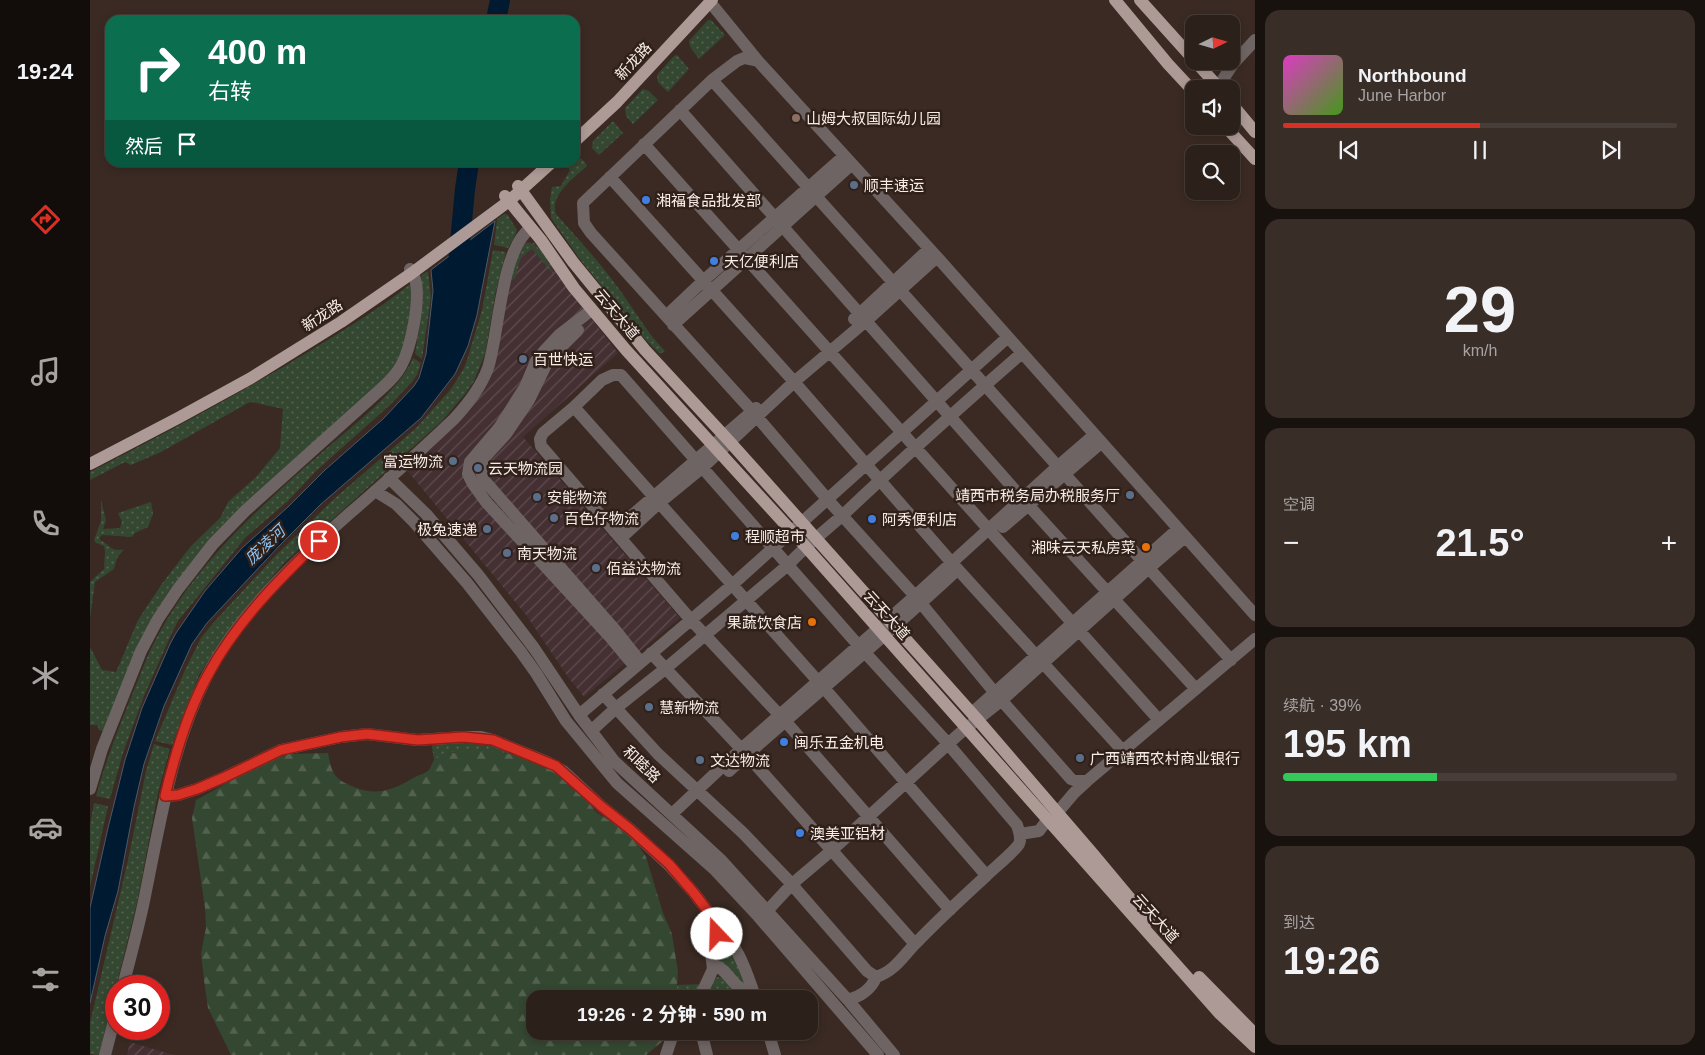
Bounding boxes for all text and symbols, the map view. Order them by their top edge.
north arrow [1185,15,1240,70]
map controls [1185,15,1240,200]
text: 400 m [208,32,307,71]
icon: right [125,35,190,100]
street label: 新龙路 [611,39,655,83]
text: 19:24 [17,59,73,84]
text: Northbound [1358,65,1467,86]
text: 右转 [208,79,252,104]
button: sound [1185,80,1240,135]
text: June Harbor [1358,87,1446,104]
place label: 山姆大叔国际幼儿园 [806,110,941,127]
marker: 山姆大叔国际幼儿园 [790,112,802,124]
icon: arrive [173,130,201,158]
text: 然后 [125,136,163,157]
icon: previous [1335,136,1363,164]
icon: pause [1466,136,1494,164]
icon: next [1597,136,1625,164]
button: search [1185,145,1240,200]
place label: 顺丰速运 [864,177,924,194]
marker: 顺丰速运 [848,179,860,191]
place label: 湘福食品批发部 [656,192,761,209]
marker: 湘福食品批发部 [640,194,652,206]
icon: directions [28,202,63,237]
place label: 天亿便利店 [724,253,799,270]
marker: 天亿便利店 [708,255,720,267]
text: 29 [1444,273,1516,346]
street label: 云天大道 [591,286,643,342]
street label: 新龙路 [298,296,346,334]
text: km/h [1463,342,1497,359]
place label: 百世快运 [533,351,593,368]
marker: 百世快运 [517,353,529,365]
icon: music [28,354,63,389]
place label: 富运物流 [383,453,443,470]
marker: 富运物流 [447,455,459,467]
place label: 云天物流园 [488,460,563,477]
marker: 云天物流园 [472,462,484,474]
place label: 靖西市税务局办税服务厅 [955,487,1120,504]
place label: 安能物流 [547,489,607,506]
marker: 靖西市税务局办税服务厅 [1124,489,1136,501]
marker: 安能物流 [531,491,543,503]
text: 空调 [1283,496,1315,513]
icon: phone [28,506,63,541]
place label: 百色仔物流 [564,510,639,527]
place label: 阿秀便利店 [882,511,957,528]
marker: 百色仔物流 [548,512,560,524]
marker: 阿秀便利店 [866,513,878,525]
water label: 庞凌河 [242,520,291,568]
pin [298,520,340,562]
place label: 极兔速递 [417,521,477,538]
text: 21.5° [1435,522,1525,564]
marker: 极兔速递 [481,523,493,535]
icon: arrive [305,527,333,555]
text: − [1283,527,1299,558]
text: + [1661,527,1677,558]
place label: 程顺超市 [745,528,805,545]
marker: 程顺超市 [729,530,741,542]
place label: 湘味云天私房菜 [1031,539,1136,556]
marker: 湘味云天私房菜 [1140,541,1152,553]
place label: 南天物流 [517,545,577,562]
marker: 南天物流 [501,547,513,559]
place label: 佰益达物流 [606,560,681,577]
marker: 佰益达物流 [590,562,602,574]
street label: 云天大道 [861,587,913,643]
place label: 果蔬饮食店 [727,614,802,631]
marker: 果蔬饮食店 [806,616,818,628]
icon: climate [28,658,63,693]
text: 续航 · 39% [1283,697,1361,714]
place label: 慧新物流 [659,699,719,716]
marker: 慧新物流 [643,701,655,713]
text: 195 km [1283,723,1412,765]
place label: 闽乐五金机电 [794,734,884,751]
marker: 闽乐五金机电 [778,736,790,748]
street label: 和睦路 [620,742,664,786]
place label: 广西靖西农村商业银行 [1090,750,1240,767]
place label: 文达物流 [710,752,770,769]
marker: 广西靖西农村商业银行 [1074,752,1086,764]
marker: 文达物流 [694,754,706,766]
icon: car [28,810,63,845]
place label: 澳美亚铝材 [810,825,885,842]
marker: 澳美亚铝材 [794,827,806,839]
street label: 云天大道 [1130,890,1182,946]
position arrow [690,907,742,959]
text: 到达 [1283,914,1315,931]
text: 19:26 [1283,940,1380,982]
icon: filters [28,962,63,997]
speed limit sign: 30 [105,975,170,1040]
text: 19:26 · 2 分钟 · 590 m [577,1004,767,1025]

